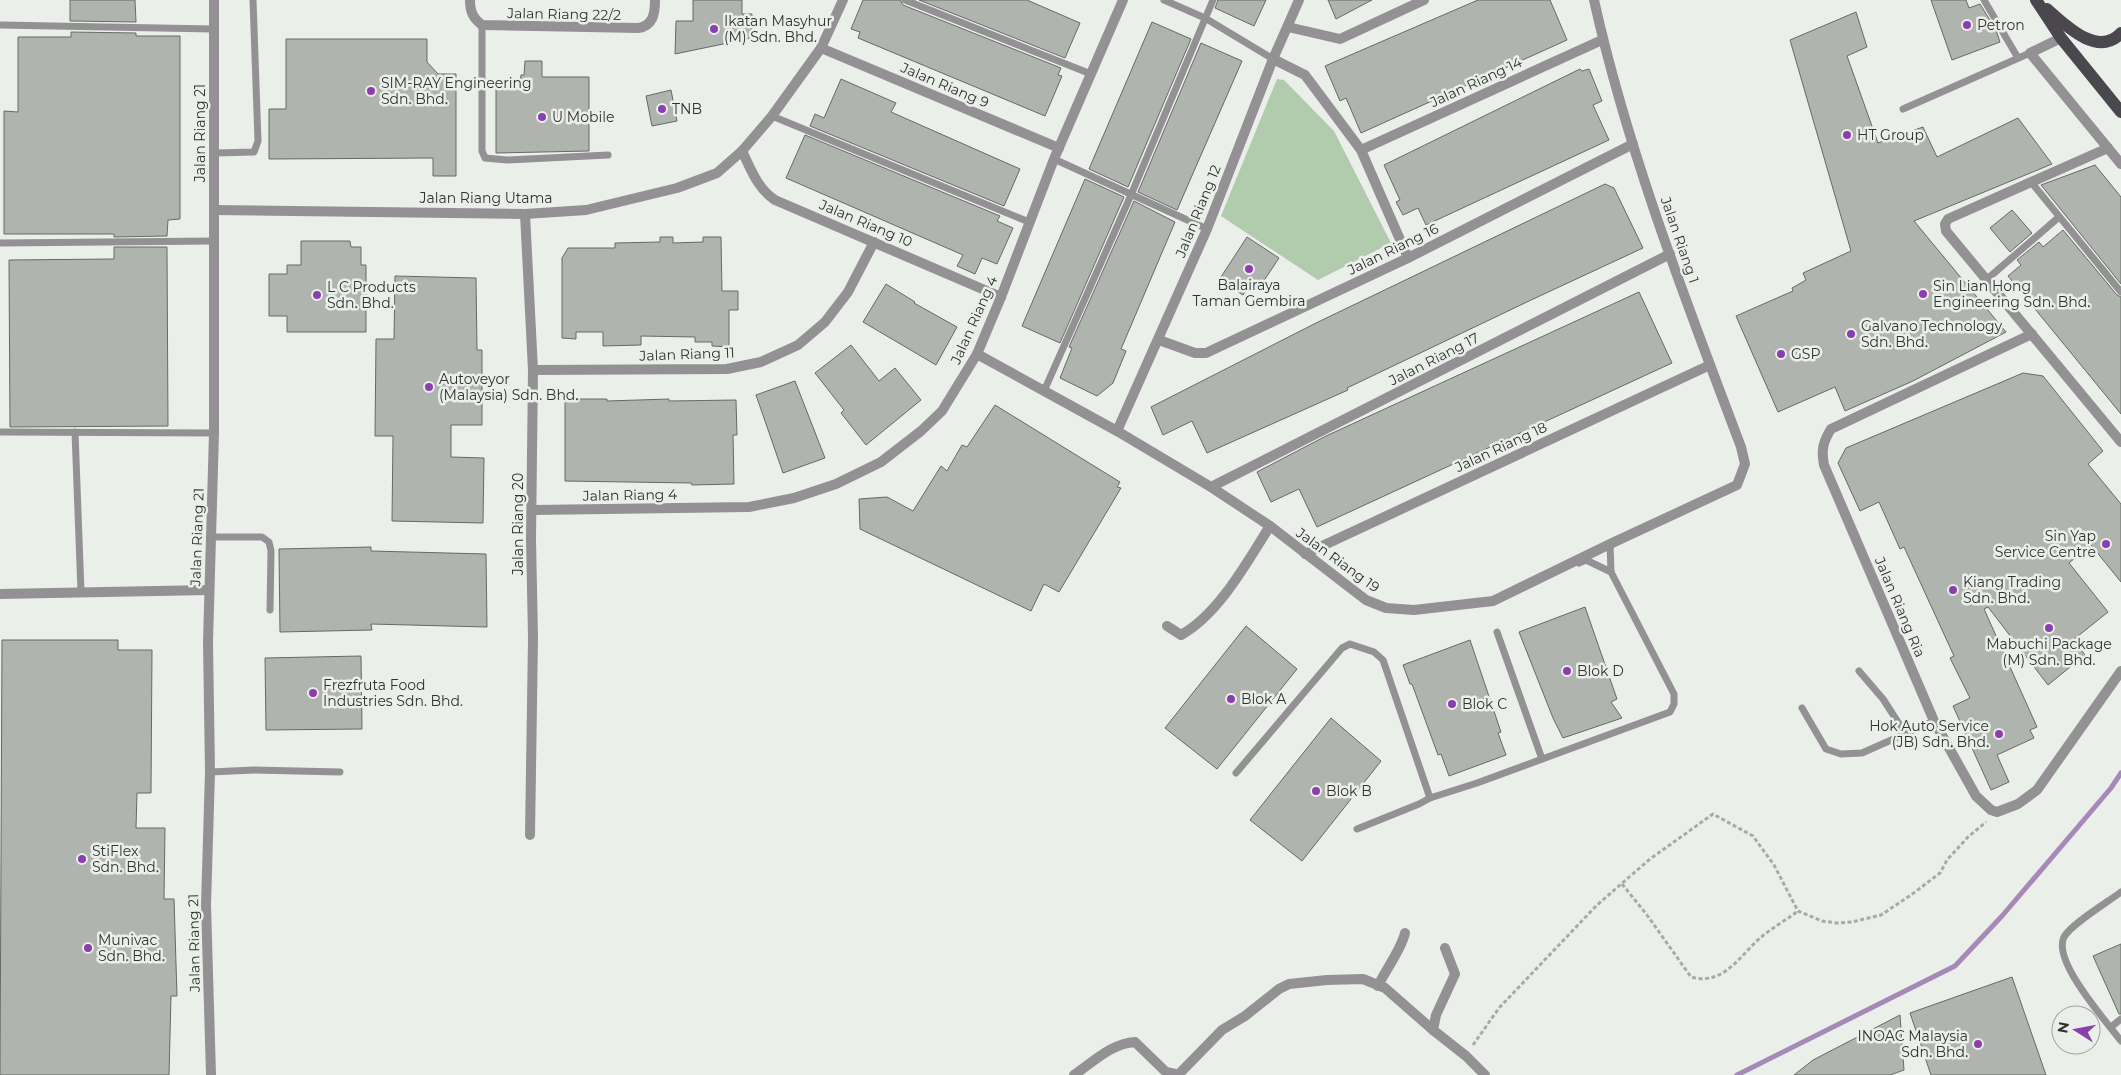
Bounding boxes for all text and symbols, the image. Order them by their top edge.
street label: Jalan Riang 22/2 [506,4,621,24]
place label: Ikatan Masyhur (M) Sdn. Bhd. [724,12,832,46]
place label: Petron [1977,16,2025,34]
marker: Petron [1961,19,1973,31]
marker: Ikatan Masyhur (M) Sdn. Bhd. [708,23,720,35]
street label: Jalan Riang 14 [1426,52,1526,112]
street label: Jalan Riang 9 [897,58,992,112]
place label: SIM-RAY Engineering Sdn. Bhd. [381,74,532,108]
street label: Jalan Riang 21 [191,84,209,183]
marker: SIM-RAY Engineering Sdn. Bhd. [365,85,377,97]
place label: TNB [672,100,702,118]
marker: TNB [656,103,668,115]
place label: U Mobile [552,108,614,126]
marker: U Mobile [536,111,548,123]
place label: HT Group [1857,126,1924,144]
marker: HT Group [1841,129,1853,141]
street label: Jalan Riang 12 [1171,162,1225,261]
street label: Jalan Riang Utama [418,189,553,207]
street label: Jalan Riang 1 [1656,193,1703,286]
street label: Jalan Riang 10 [816,195,915,251]
street label: Jalan Riang 16 [1344,219,1442,279]
marker: Balairaya Taman Gembira [1243,263,1255,275]
street label: Jalan Riang 4 [946,272,1002,368]
place label: Balairaya Taman Gembira [1193,276,1305,310]
place label: Sin Lian Hong Engineering Sdn. Bhd. [1933,277,2090,311]
place label: L C Products Sdn. Bhd. [327,278,416,312]
marker: Sin Lian Hong Engineering Sdn. Bhd. [1917,288,1929,300]
marker: L C Products Sdn. Bhd. [311,289,323,301]
place label: Galvano Technology Sdn. Bhd. [1861,317,2003,351]
marker: Galvano Technology Sdn. Bhd. [1845,328,1857,340]
street label: Jalan Riang 17 [1385,329,1482,390]
street label: Jalan Riang 11 [638,343,735,365]
place label: GSP [1791,345,1820,363]
marker: GSP [1775,348,1787,360]
place label: Autoveyor (Malaysia) Sdn. Bhd. [439,370,578,404]
marker: Autoveyor (Malaysia) Sdn. Bhd. [423,381,435,393]
street label: Jalan Riang 18 [1451,418,1550,477]
street label: Jalan Riang 20 [509,473,527,576]
street label: Jalan Riang 4 [582,485,678,505]
street label: Jalan Riang 21 [186,488,208,587]
street label: Jalan Riang 19 [1292,523,1383,596]
place label: Sin Yap Service Centre [1995,527,2096,561]
marker: Sin Yap Service Centre [2100,538,2112,550]
street label: Jalan Riang Ria [1870,553,1929,660]
place label: Kiang Trading Sdn. Bhd. [1963,573,2061,607]
marker: Kiang Trading Sdn. Bhd. [1947,584,1959,596]
marker: Mabuchi Package (M) Sdn. Bhd. [2043,622,2055,634]
place label: Mabuchi Package (M) Sdn. Bhd. [1986,635,2112,669]
place label: Blok D [1577,662,1624,680]
marker: Blok D [1561,665,1573,677]
place label: Frezfruta Food Industries Sdn. Bhd. [323,676,463,710]
marker: Frezfruta Food Industries Sdn. Bhd. [307,687,319,699]
place label: Blok A [1241,690,1287,708]
marker: Blok A [1225,693,1237,705]
place label: Blok C [1462,695,1507,713]
marker: Blok C [1446,698,1458,710]
place label: Hok Auto Service (JB) Sdn. Bhd. [1869,717,1989,751]
marker: Hok Auto Service (JB) Sdn. Bhd. [1993,728,2005,740]
place label: Blok B [1326,782,1372,800]
marker: Blok B [1310,785,1322,797]
place label: StiFlex Sdn. Bhd. [92,842,159,876]
marker: StiFlex Sdn. Bhd. [76,853,88,865]
street label: Jalan Riang 21 [184,894,204,993]
place label: Munivac Sdn. Bhd. [98,931,165,965]
marker: Munivac Sdn. Bhd. [82,942,94,954]
north arrow [2051,1005,2101,1055]
text: N [2053,1020,2073,1035]
place label: INOAC Malaysia Sdn. Bhd. [1858,1027,1968,1061]
marker: INOAC Malaysia Sdn. Bhd. [1972,1038,1984,1050]

